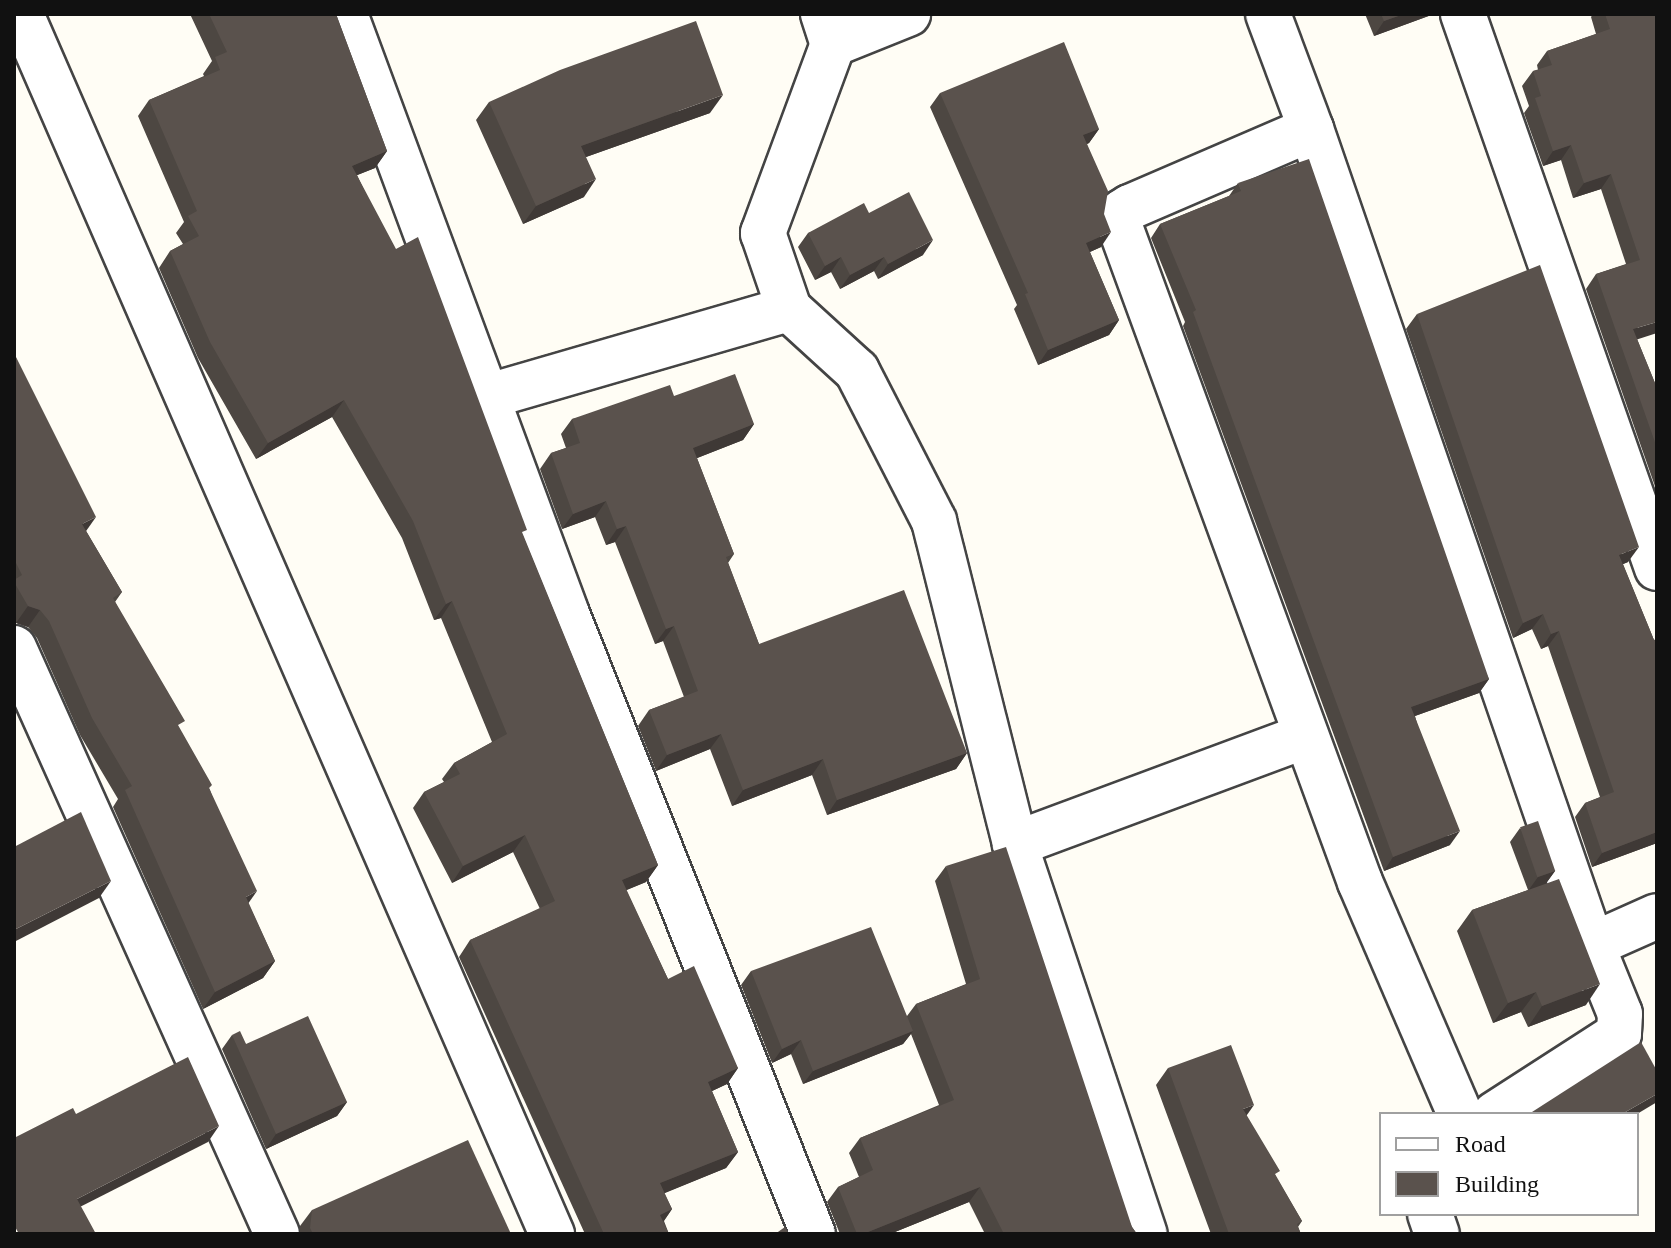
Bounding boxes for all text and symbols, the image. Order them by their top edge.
legend [1379,1112,1639,1216]
text: Road [1455,1131,1506,1157]
text: Building [1455,1171,1539,1197]

